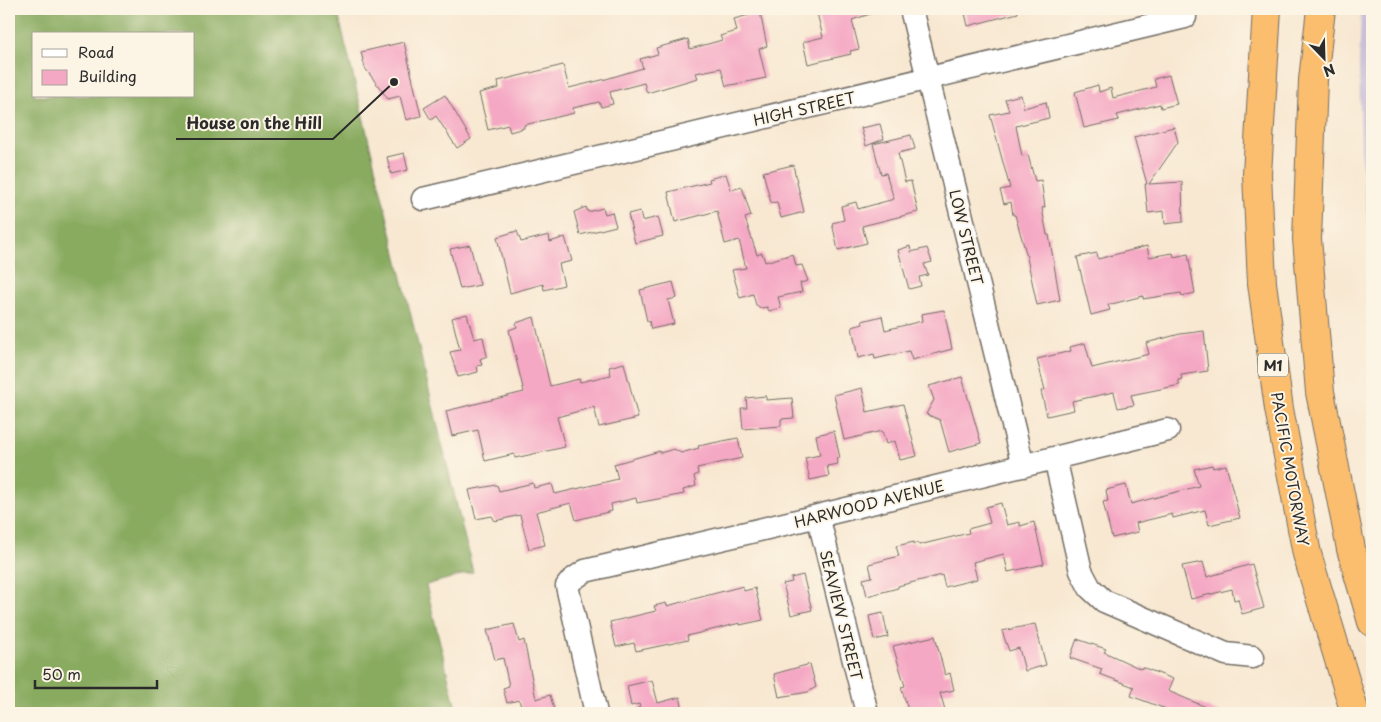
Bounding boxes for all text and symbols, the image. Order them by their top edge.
legend [32,32,195,98]
north arrow [1298,32,1348,82]
text: Road [78,40,114,63]
text: N [1320,59,1338,82]
text: Building [78,64,137,87]
street label: HIGH STREET [751,85,858,131]
callout: House on the Hill [176,108,333,139]
text: House on the Hill [186,110,322,134]
street label: LOW STREET [944,187,990,288]
road number: M1 [1258,354,1288,376]
street label: PACIFIC MOTORWAY [1266,390,1316,548]
street label: HARWOOD AVENUE [792,473,946,533]
street label: SEAVIEW STREET [815,547,870,683]
scale bar [35,657,158,689]
text: 50 m [42,662,81,685]

